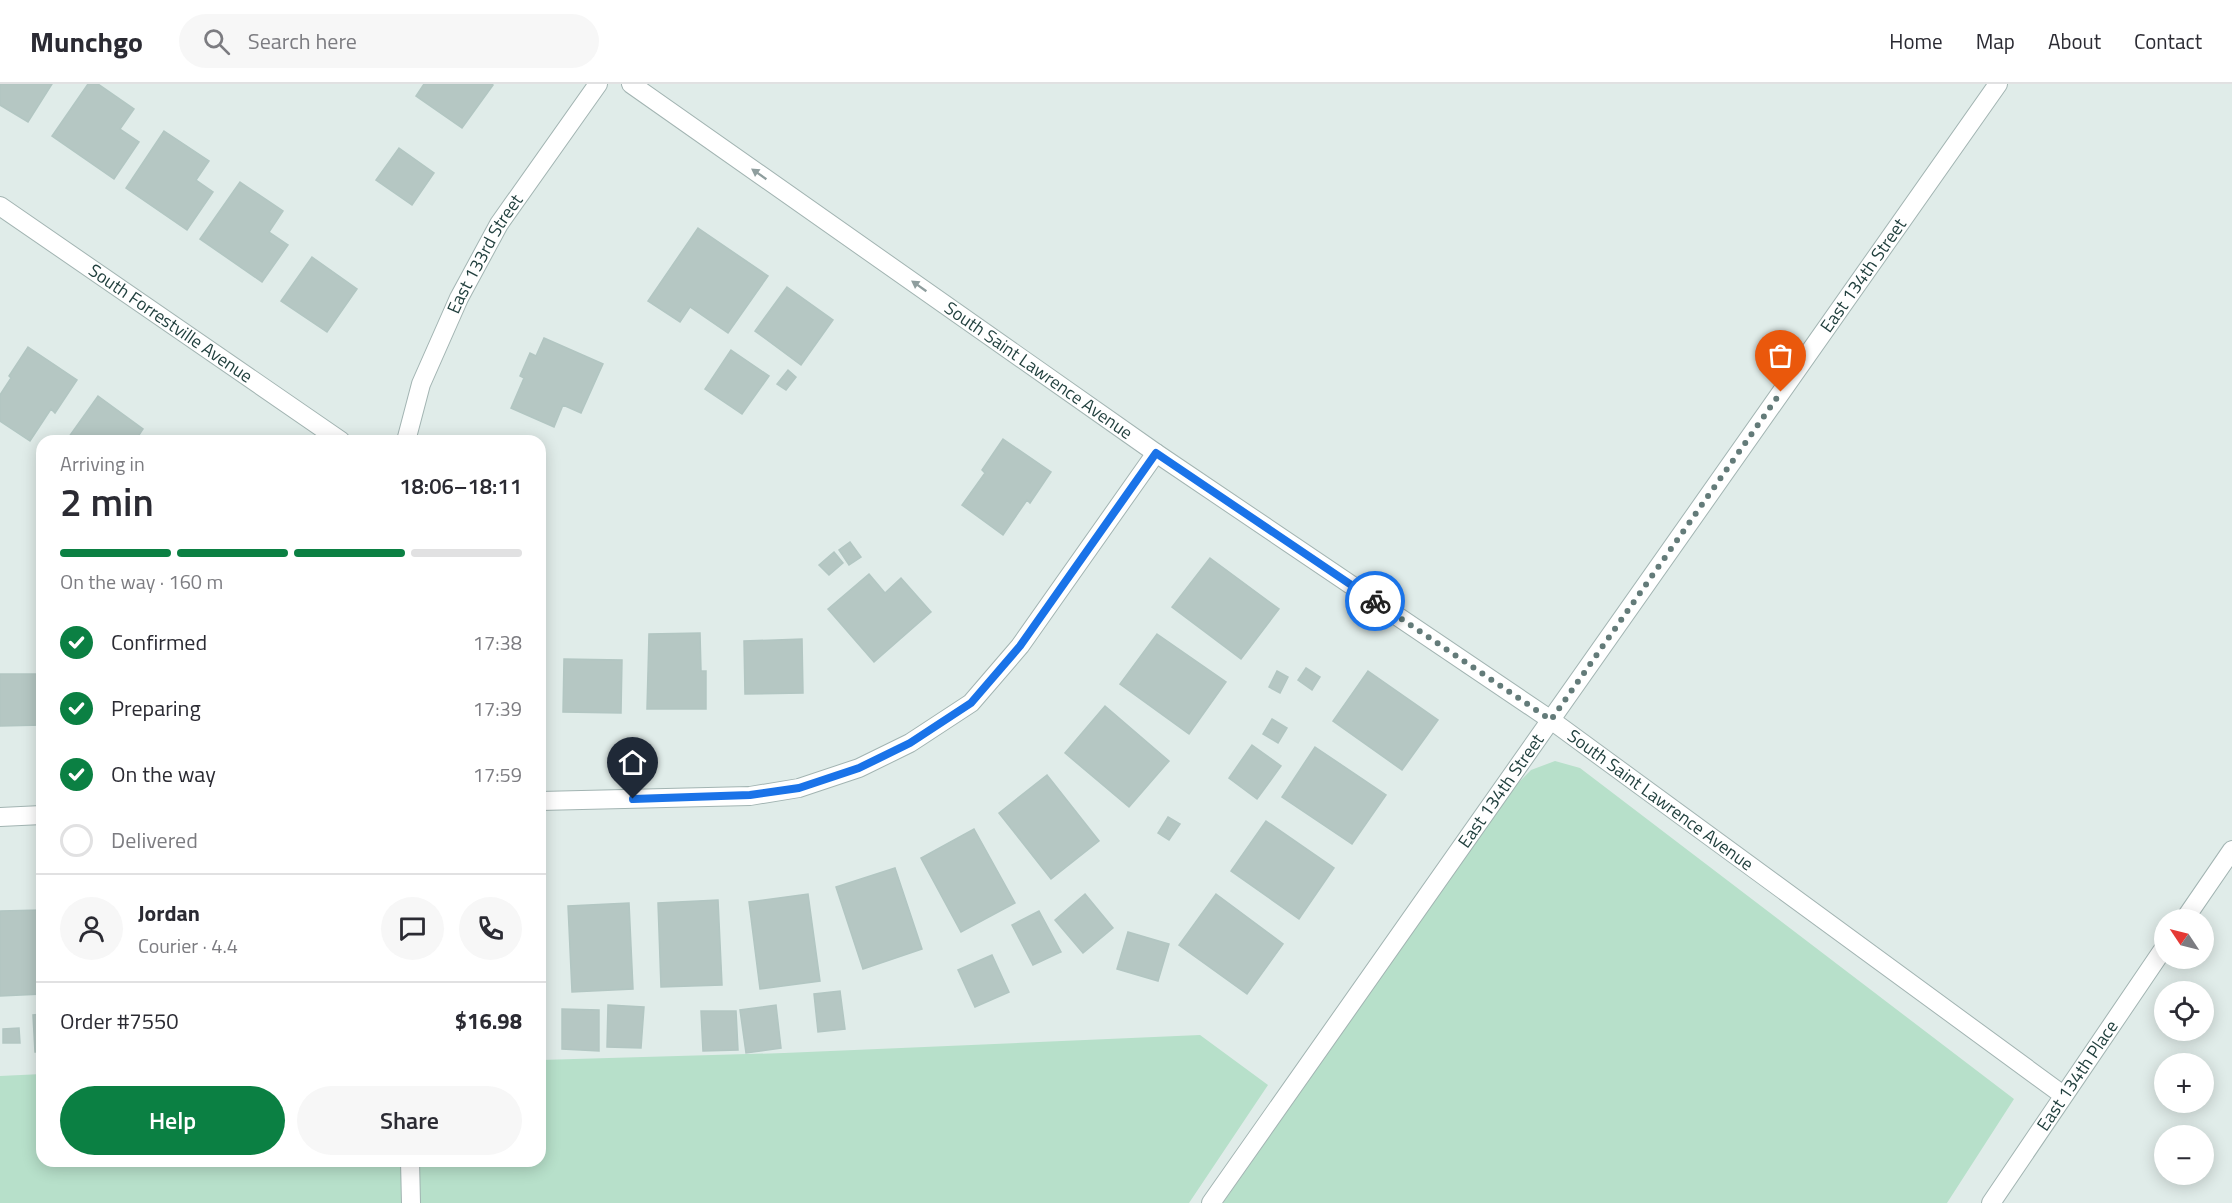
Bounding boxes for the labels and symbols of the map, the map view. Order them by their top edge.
one-way arrow [752,168,768,180]
street label: East 133rd Street [440,188,530,318]
street label: East 134th Street [1813,212,1913,338]
street label: South Forrestville Avenue [83,257,258,389]
one-way arrow [911,281,927,292]
street label: South Saint Lawrence Avenue [939,294,1138,446]
pin [1755,330,1806,392]
courier [1345,571,1405,631]
street label: South Saint Lawrence Avenue [1562,722,1759,877]
street label: East 134th Street [1451,727,1551,853]
pin [607,737,658,799]
north arrow [2154,909,2214,969]
street label: East 134th Place [2030,1014,2124,1136]

